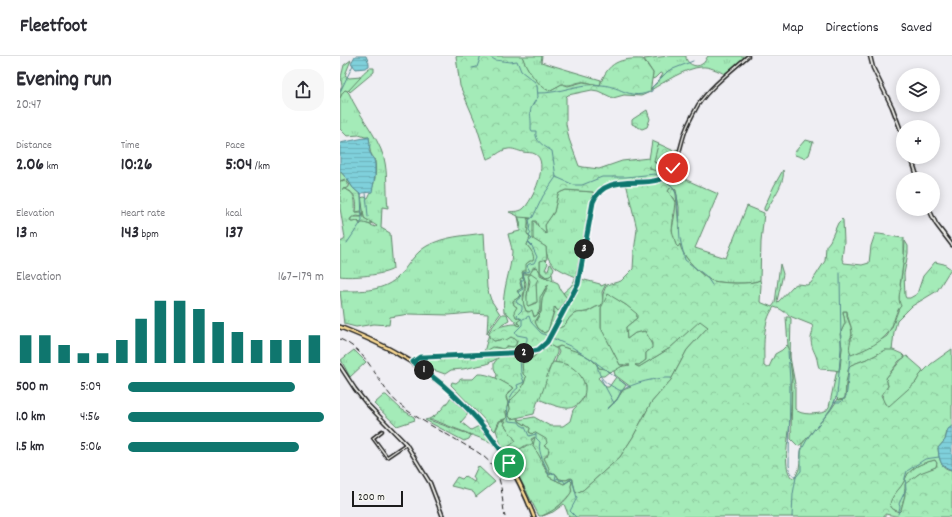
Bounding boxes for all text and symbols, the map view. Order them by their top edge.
text: Fleetfoot [20,14,87,41]
text: Map [782,18,804,38]
text: Directions [826,18,879,38]
text: Saved [901,18,932,38]
text: Evening run [16,65,112,96]
map controls [896,68,940,216]
button: layers [896,68,940,112]
button: share [282,69,324,111]
text: 20:47 [16,96,41,115]
button: + [896,120,940,164]
text: Distance [16,138,52,154]
text: Time [121,138,139,154]
text: Pace [225,138,245,154]
pin [656,151,690,185]
text: 2.06 [16,154,44,178]
text: 10:26 [121,154,152,178]
text: 5:04 [225,154,252,178]
icon: check [662,157,684,179]
text: km [44,159,58,175]
text: /km [252,159,270,175]
button: − [896,172,940,216]
text: Elevation [16,206,54,222]
text: Heart rate [121,206,165,222]
text: kcal [225,206,242,222]
text: 13 [16,222,27,246]
text: 143 [121,222,139,246]
text: 137 [225,222,243,246]
text: m [27,227,37,243]
text: bpm [139,227,159,243]
pin: 3 [574,239,594,259]
text: 3 [582,241,586,257]
text: Elevation [16,268,61,287]
text: 167–179 m [278,268,324,287]
pin: 2 [514,343,534,363]
text: 2 [522,345,526,361]
pin: 1 [414,360,434,380]
text: 1 [423,362,425,378]
text: 500 m [16,378,48,397]
text: 5:09 [80,378,101,397]
text: 1.0 km [16,408,45,427]
text: 4:56 [80,408,100,427]
text: 1.5 km [16,438,44,457]
text: 5:06 [80,438,102,457]
pin [492,446,526,480]
icon: arrive [498,452,520,474]
scale bar [352,489,403,508]
text: 200 m [358,490,385,506]

